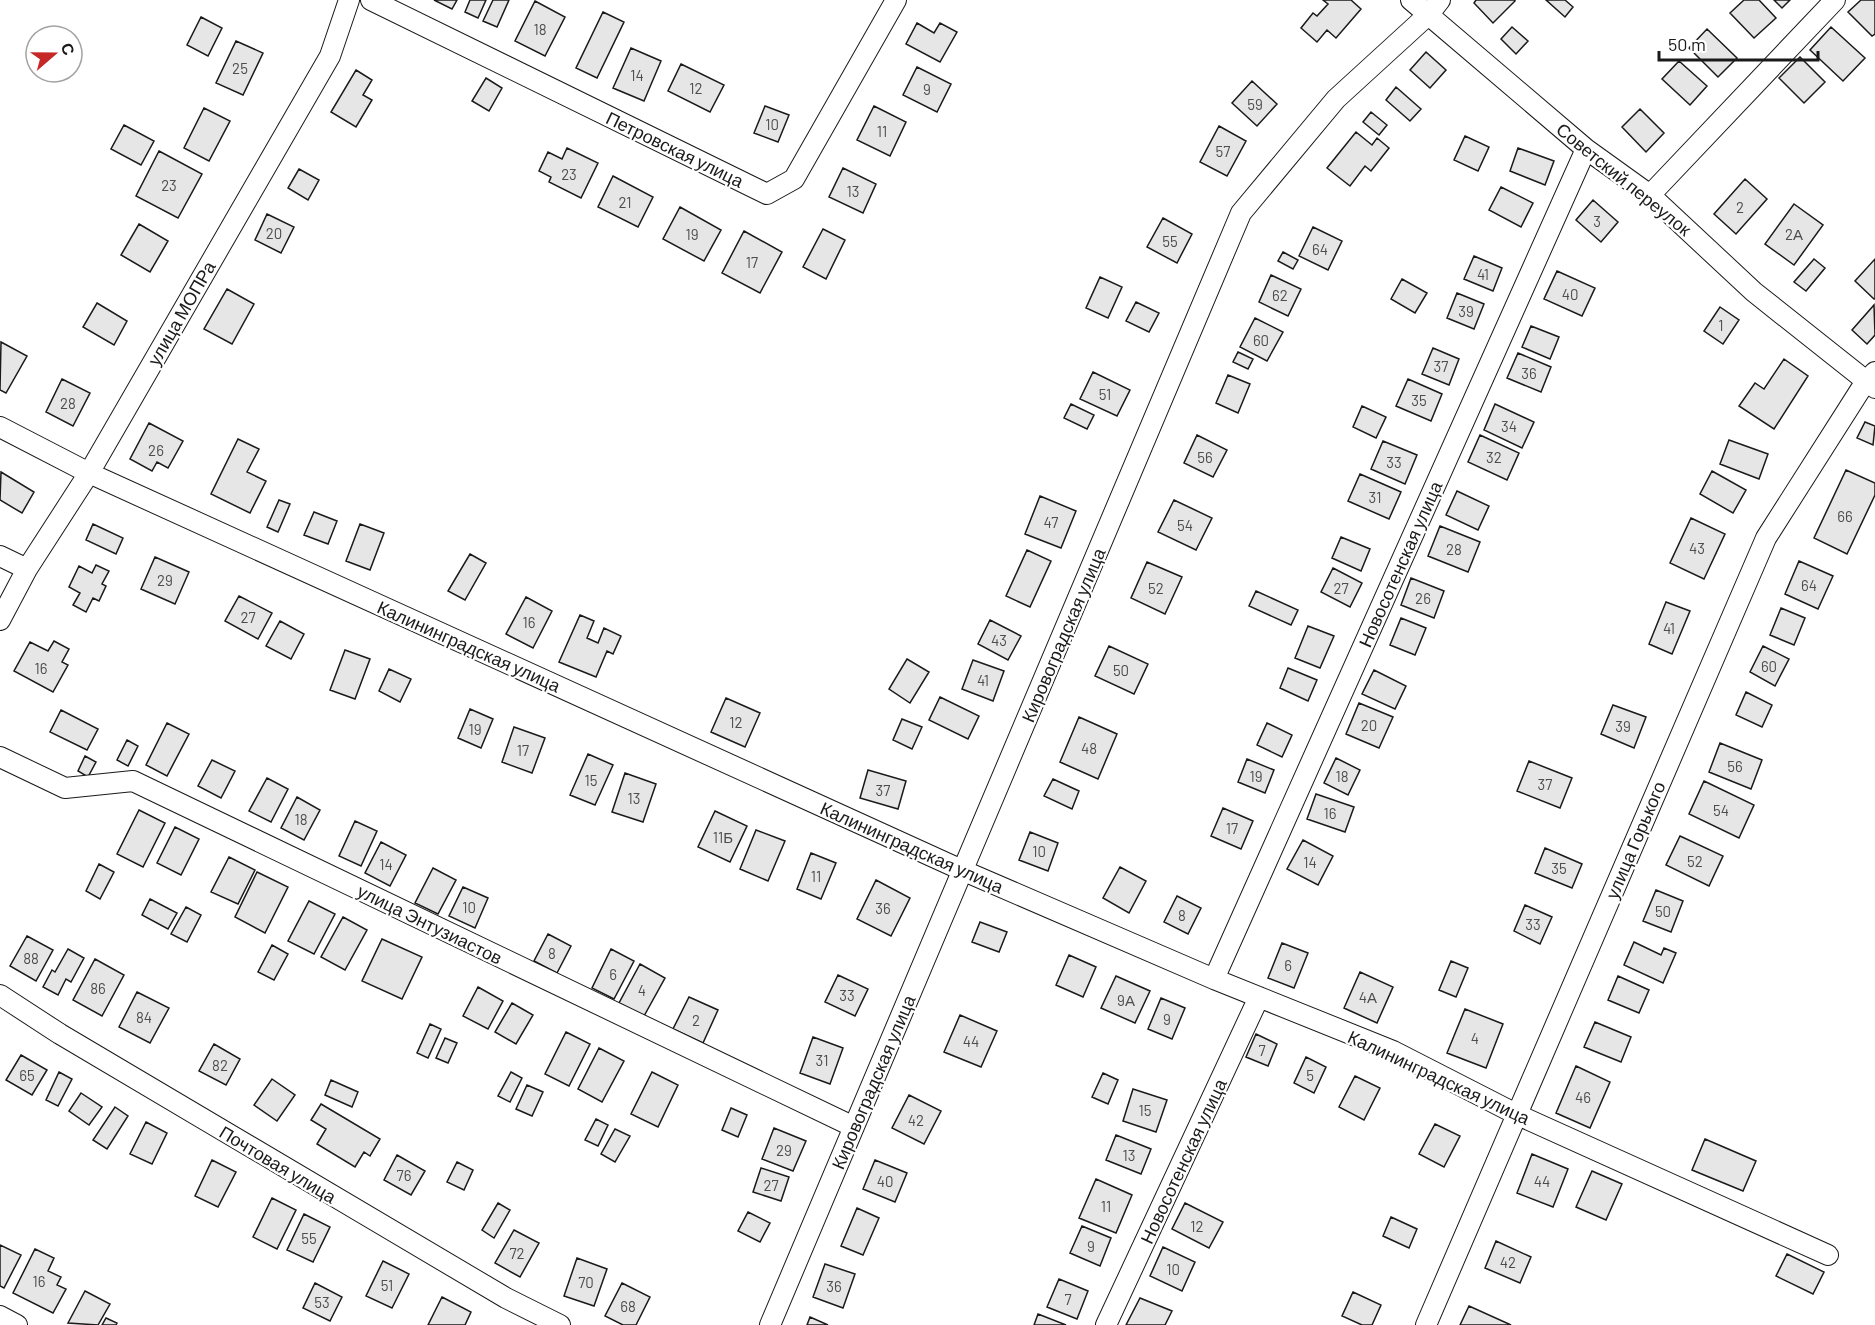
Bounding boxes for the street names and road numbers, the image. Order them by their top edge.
street label: Петровская улица [603,106,748,192]
street label: Советский переулок [1552,118,1696,240]
street label: улица МОПРа [142,256,220,369]
street label: Новосотенская улица [1353,477,1447,650]
street label: Кировоградская улица [1016,544,1110,725]
street label: Калининградская улица [374,596,565,697]
street label: улица Горького [1600,778,1670,902]
street label: Калининградская улица [817,797,1008,898]
street label: улица Энтузиастов [354,879,506,969]
street label: Кировоградская улица [826,991,920,1172]
street label: Калининградская улица [1345,1025,1534,1129]
street label: Новосотенская улица [1135,1074,1231,1247]
street label: Почтовая улица [216,1121,341,1208]

